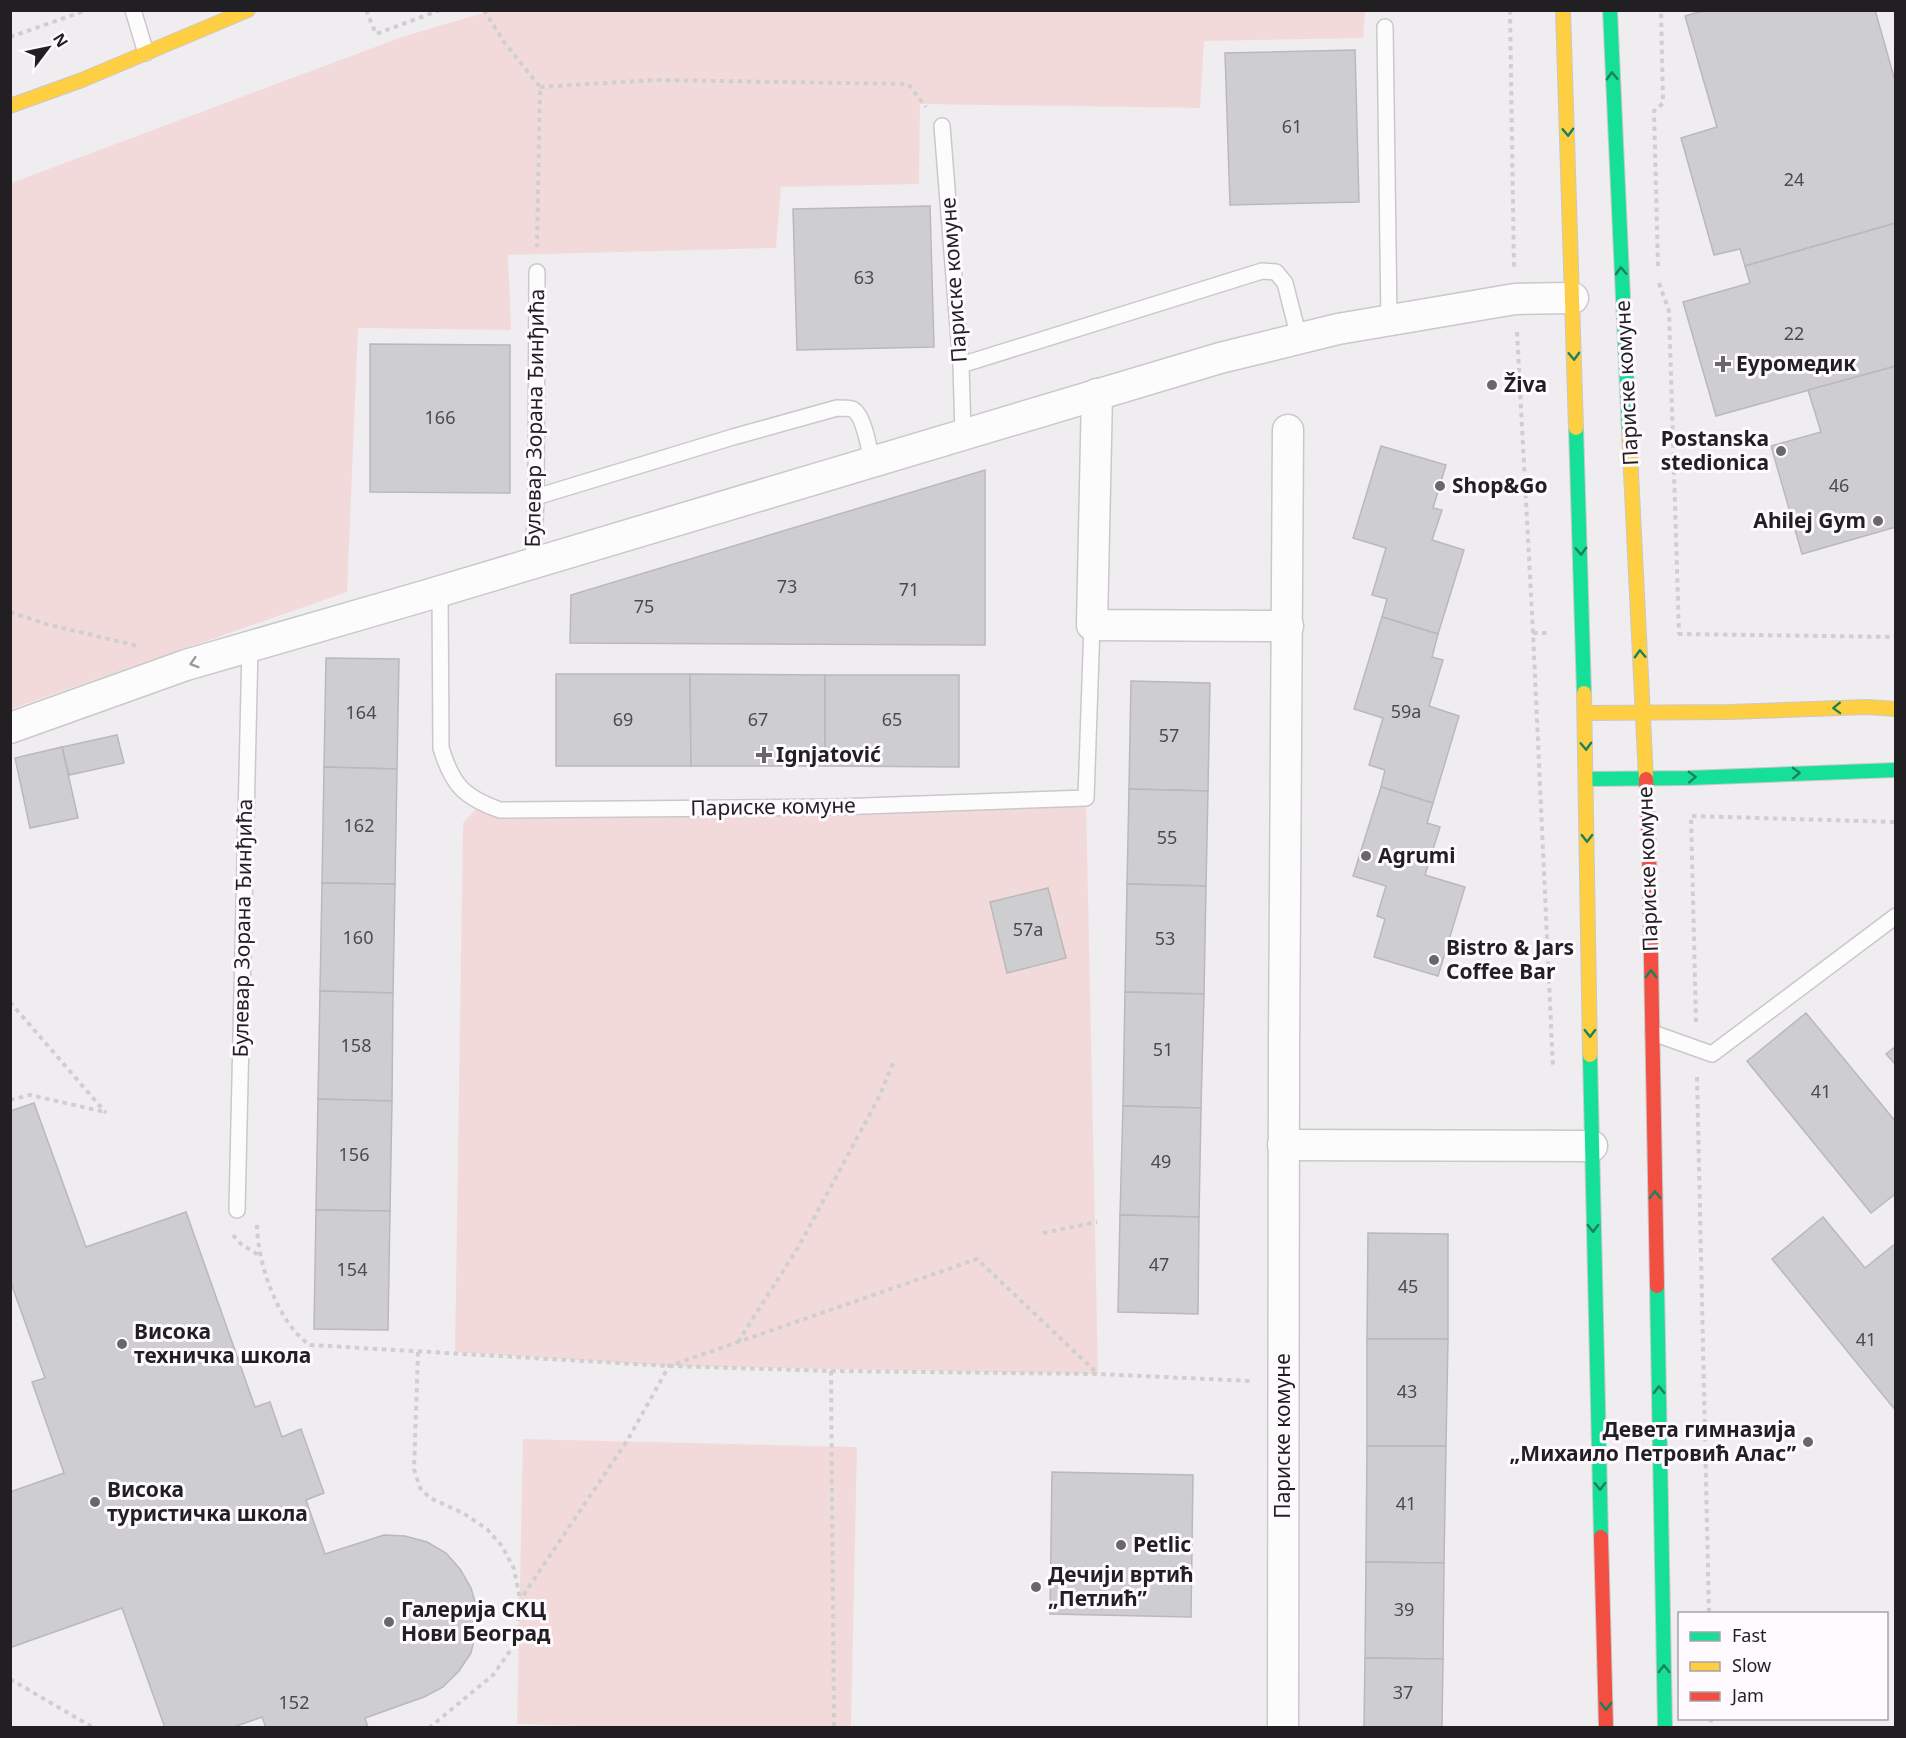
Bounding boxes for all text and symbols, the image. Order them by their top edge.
north arrow [18,18,78,78]
text: N [48,29,73,51]
one-way arrow [1606,72,1619,81]
house number: 61 [1282,114,1302,138]
one-way arrow [1561,127,1574,136]
house number: 24 [1784,167,1804,191]
street label: Париске комуне [933,197,973,364]
house number: 63 [854,265,874,289]
one-way arrow [1614,266,1627,275]
street label: Булевар Зорана Ђинђића [518,288,550,547]
street label: Париске комуне [1608,300,1644,466]
house number: 22 [1784,321,1804,345]
place label: Еуромедик [1736,349,1856,377]
one-way arrow [1568,352,1581,361]
marker: Еуромедик [1714,355,1732,373]
place label: Živa [1504,370,1547,398]
marker: Živa [1485,378,1499,392]
house number: 166 [425,405,455,429]
place label: Postanska stedionica [1661,424,1769,476]
marker: Postanska stedionica [1774,444,1788,458]
place label: Shop&Go [1452,471,1548,499]
house number: 46 [1829,473,1849,497]
marker: Shop&Go [1433,479,1447,493]
place label: Ahilej Gym [1753,506,1866,534]
marker: Ahilej Gym [1871,514,1885,528]
one-way arrow [1574,546,1587,555]
house number: 73 [777,574,797,598]
house number: 71 [899,577,919,601]
house number: 75 [634,594,654,618]
one-way arrow [1634,650,1647,659]
one-way arrow [189,655,199,668]
house number: 59a [1391,699,1421,723]
house number: 164 [346,700,376,724]
one-way arrow [1833,702,1842,714]
house number: 69 [613,707,633,731]
house number: 67 [748,707,768,731]
house number: 65 [882,707,902,731]
house number: 57 [1159,723,1179,747]
place label: Ignjatović [776,740,881,768]
one-way arrow [1580,742,1593,751]
marker: Ignjatović [757,748,771,762]
one-way arrow [1791,766,1800,779]
one-way arrow [1687,771,1696,784]
street label: Париске комуне [1630,786,1664,952]
street label: Париске комуне [690,791,856,821]
street label: Булевар Зорана Ђинђића [226,798,258,1057]
house number: 162 [344,813,374,837]
house number: 55 [1157,825,1177,849]
one-way arrow [1581,833,1593,842]
place label: Agrumi [1378,841,1456,869]
marker: Agrumi [1359,849,1373,863]
house number: 57a [1013,917,1043,941]
house number: 160 [343,925,373,949]
house number: 53 [1155,926,1175,950]
place label: Bistro & Jars Coffee Bar [1446,933,1574,985]
marker: Bistro & Jars Coffee Bar [1427,953,1441,967]
one-way arrow [1645,970,1658,979]
one-way arrow [1584,1028,1596,1037]
house number: 158 [341,1033,371,1057]
house number: 51 [1153,1037,1173,1061]
house number: 41 [1811,1079,1831,1103]
house number: 156 [339,1142,369,1166]
house number: 49 [1151,1149,1171,1173]
one-way arrow [1649,1191,1662,1200]
one-way arrow [1587,1223,1600,1232]
house number: 47 [1149,1252,1169,1276]
house number: 154 [337,1257,367,1281]
house number: 45 [1398,1274,1418,1298]
place label: Висока техничка школа [134,1317,311,1369]
house number: 41 [1856,1327,1876,1351]
marker: Висока техничка школа [115,1337,129,1351]
street label: Париске комуне [1268,1353,1296,1519]
house number: 43 [1397,1379,1417,1403]
one-way arrow [1653,1386,1665,1395]
place label: Девета гимназија „Михаило Петровић Алас” [1510,1415,1797,1467]
marker: Девета гимназија „Михаило Петровић Алас” [1801,1435,1815,1449]
place label: Висока туристичка школа [107,1475,308,1527]
one-way arrow [1594,1481,1606,1490]
house number: 41 [1396,1491,1416,1515]
marker: Висока туристичка школа [88,1495,102,1509]
place label: Petlic [1133,1530,1191,1558]
marker: Petlic [1114,1538,1128,1552]
place label: Дечији вртић „Петлић” [1048,1560,1194,1612]
marker: Дечији вртић „Петлић” [1029,1580,1043,1594]
place label: Галерија СКЦ Нови Београд [401,1595,551,1647]
house number: 39 [1394,1597,1414,1621]
legend [1678,1612,1888,1720]
marker: Галерија СКЦ Нови Београд [382,1615,396,1629]
text: Fast [1732,1623,1767,1647]
text: Slow [1732,1653,1771,1677]
one-way arrow [1658,1665,1670,1674]
house number: 37 [1393,1680,1413,1704]
text: Jam [1730,1683,1764,1707]
house number: 152 [279,1690,309,1714]
one-way arrow [1599,1701,1612,1710]

